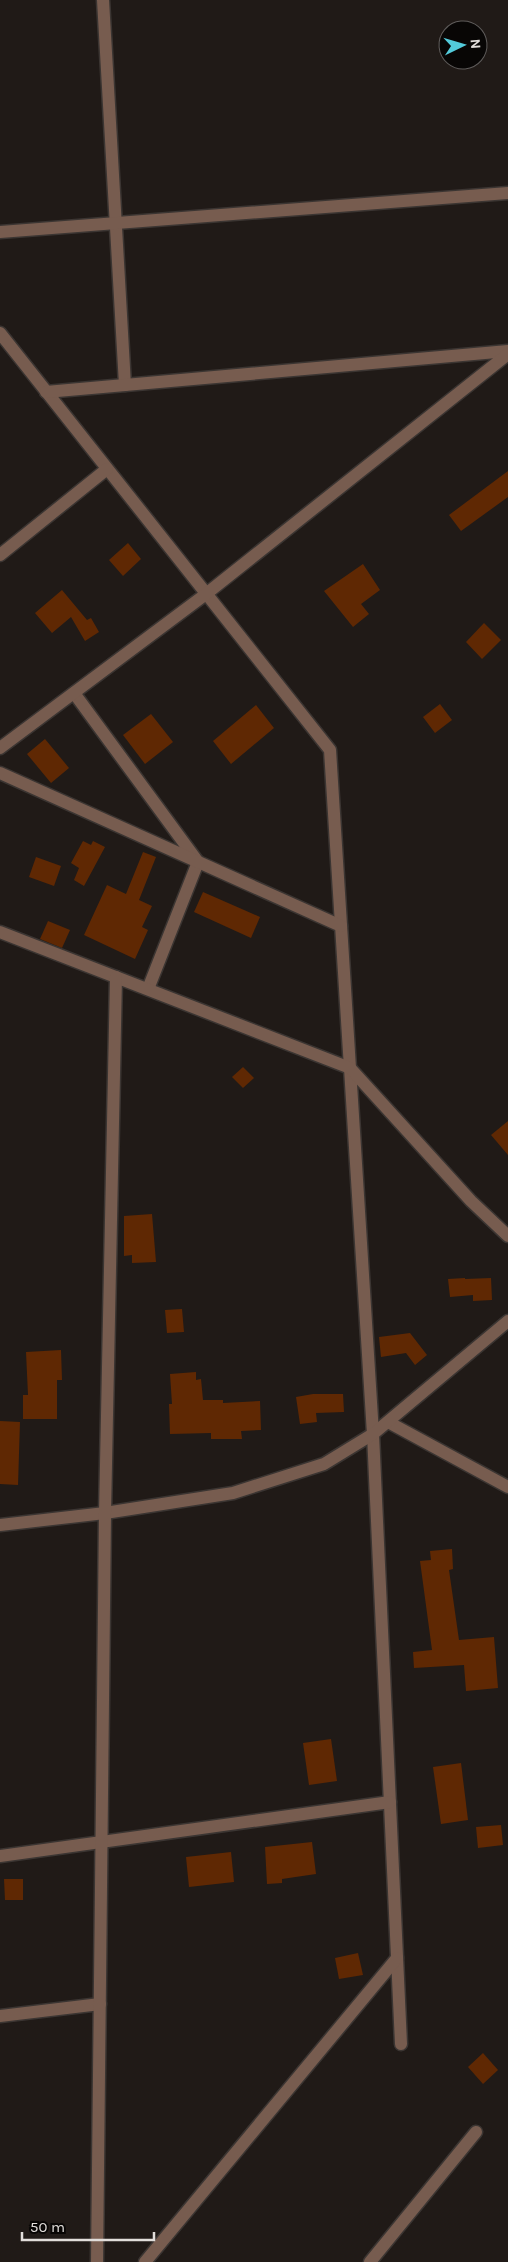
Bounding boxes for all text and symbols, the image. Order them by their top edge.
north arrow [438,20,488,70]
text: N [467,38,484,50]
scale bar [22,2210,155,2242]
text: 50 m [30,2218,65,2236]

